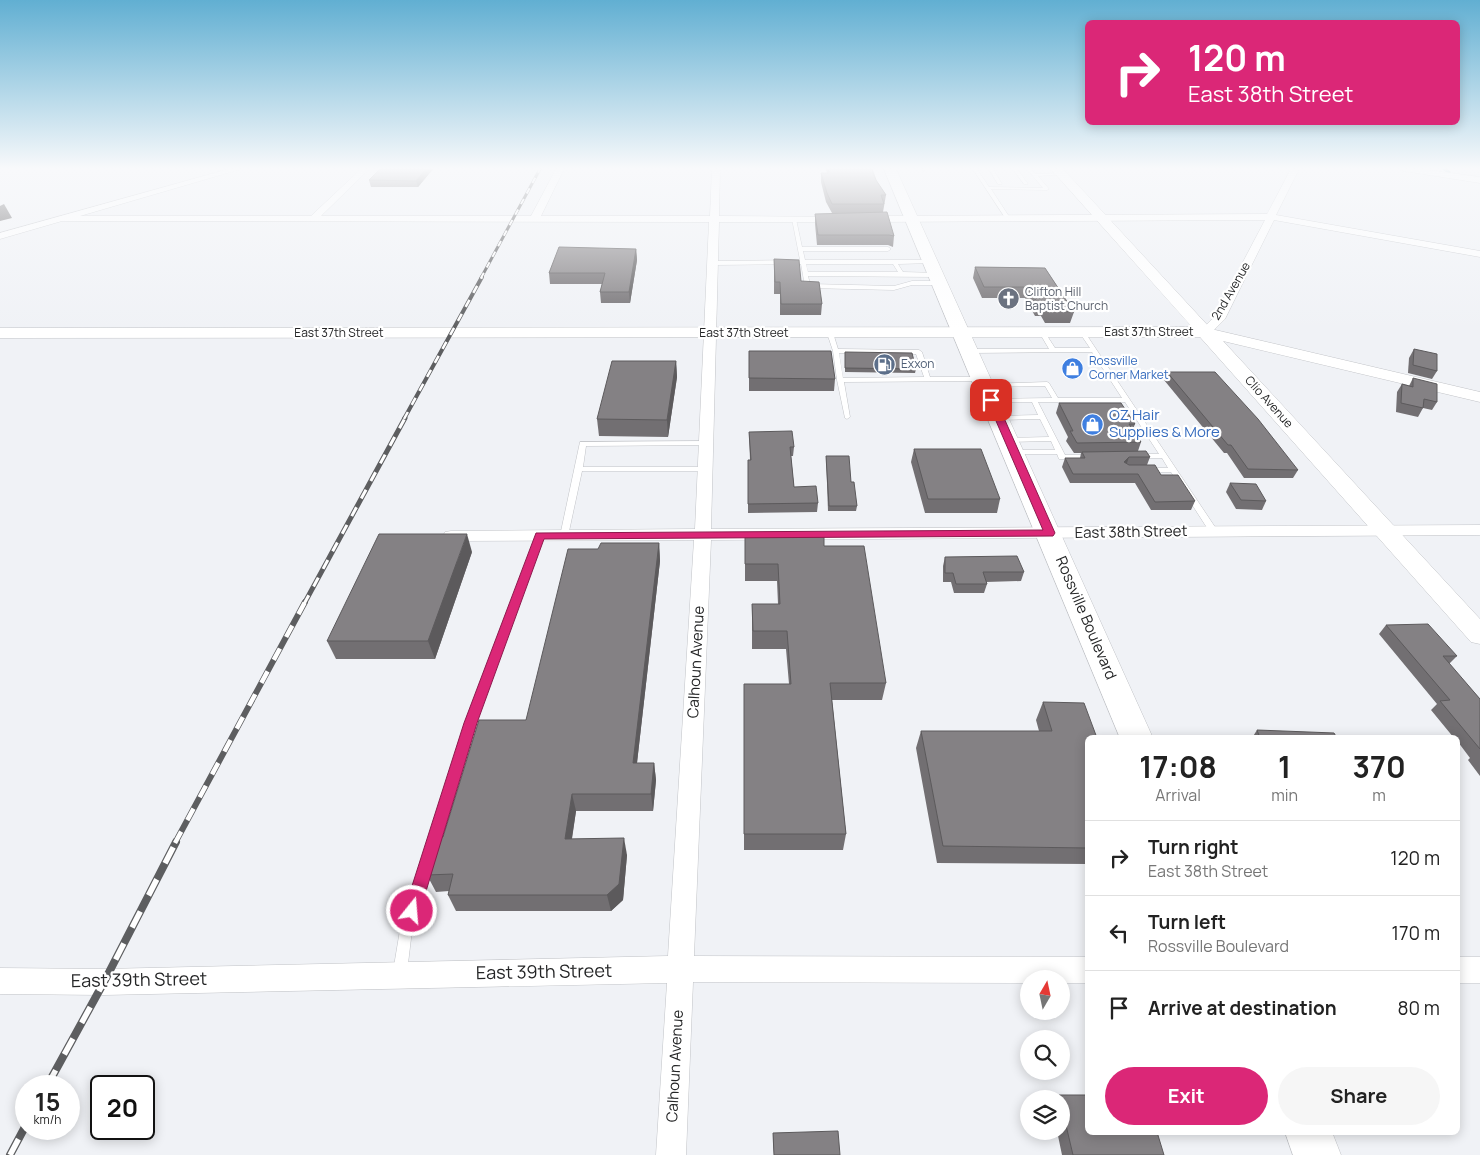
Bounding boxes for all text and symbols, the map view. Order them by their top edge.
text: 120 m [1188,34,1286,82]
icon: right [1105,40,1170,105]
text: East 38th Street [1188,79,1353,109]
street label: 2nd Avenue [1207,259,1254,323]
place label: Clifton Hill Baptist Church [1025,283,1108,314]
church icon: Clifton Hill Baptist Church [997,287,1021,311]
street label: East 37th Street [1104,323,1194,340]
street label: East 37th Street [294,324,384,341]
street label: East 37th Street [699,324,789,341]
fuel station icon: Exxon [873,352,897,376]
place label: Rossville Corner Market [1089,352,1169,383]
place label: Exxon [901,355,934,372]
shop icon: Rossville Corner Market [1061,356,1085,380]
street label: Clio Avenue [1241,372,1297,431]
pin [970,379,1012,421]
icon: arrive [977,386,1005,414]
place label: OZ Hair Supplies & More [1109,404,1220,442]
shop icon: OZ Hair Supplies & More [1081,412,1105,436]
street label: East 38th Street [1074,520,1188,543]
street label: Rossville Boulevard [1051,553,1122,683]
street label: Calhoun Avenue [682,605,709,719]
text: 17:08 [1139,746,1217,787]
text: 1 [1278,746,1291,787]
text: 370 [1352,746,1406,787]
text: Arrival [1155,784,1201,806]
text: min [1271,784,1298,806]
text: m [1372,784,1386,806]
text: Turn right [1148,834,1238,860]
icon: right [1105,844,1133,872]
text: 120 m [1390,845,1440,871]
text: East 38th Street [1148,860,1268,882]
position arrow [385,884,437,936]
text: Turn left [1148,909,1226,935]
icon: left [1105,919,1133,947]
text: 170 m [1392,920,1440,946]
text: Rossville Boulevard [1148,935,1289,957]
street label: East 39th Street [476,958,612,984]
street label: East 39th Street [71,966,207,992]
north arrow [1020,970,1070,1020]
map controls [1020,970,1070,1140]
icon: arrive [1105,994,1133,1022]
text: Arrive at destination [1148,995,1337,1021]
text: 80 m [1397,995,1440,1021]
street label: Calhoun Avenue [661,1009,688,1123]
button: search [1020,1030,1070,1080]
button: Exit [1105,1067,1268,1125]
button: Share [1278,1067,1440,1125]
speed limit sign: 20 [90,1075,155,1140]
text: 15 [35,1084,60,1119]
button: layers [1020,1090,1070,1140]
text: km/h [34,1111,61,1128]

